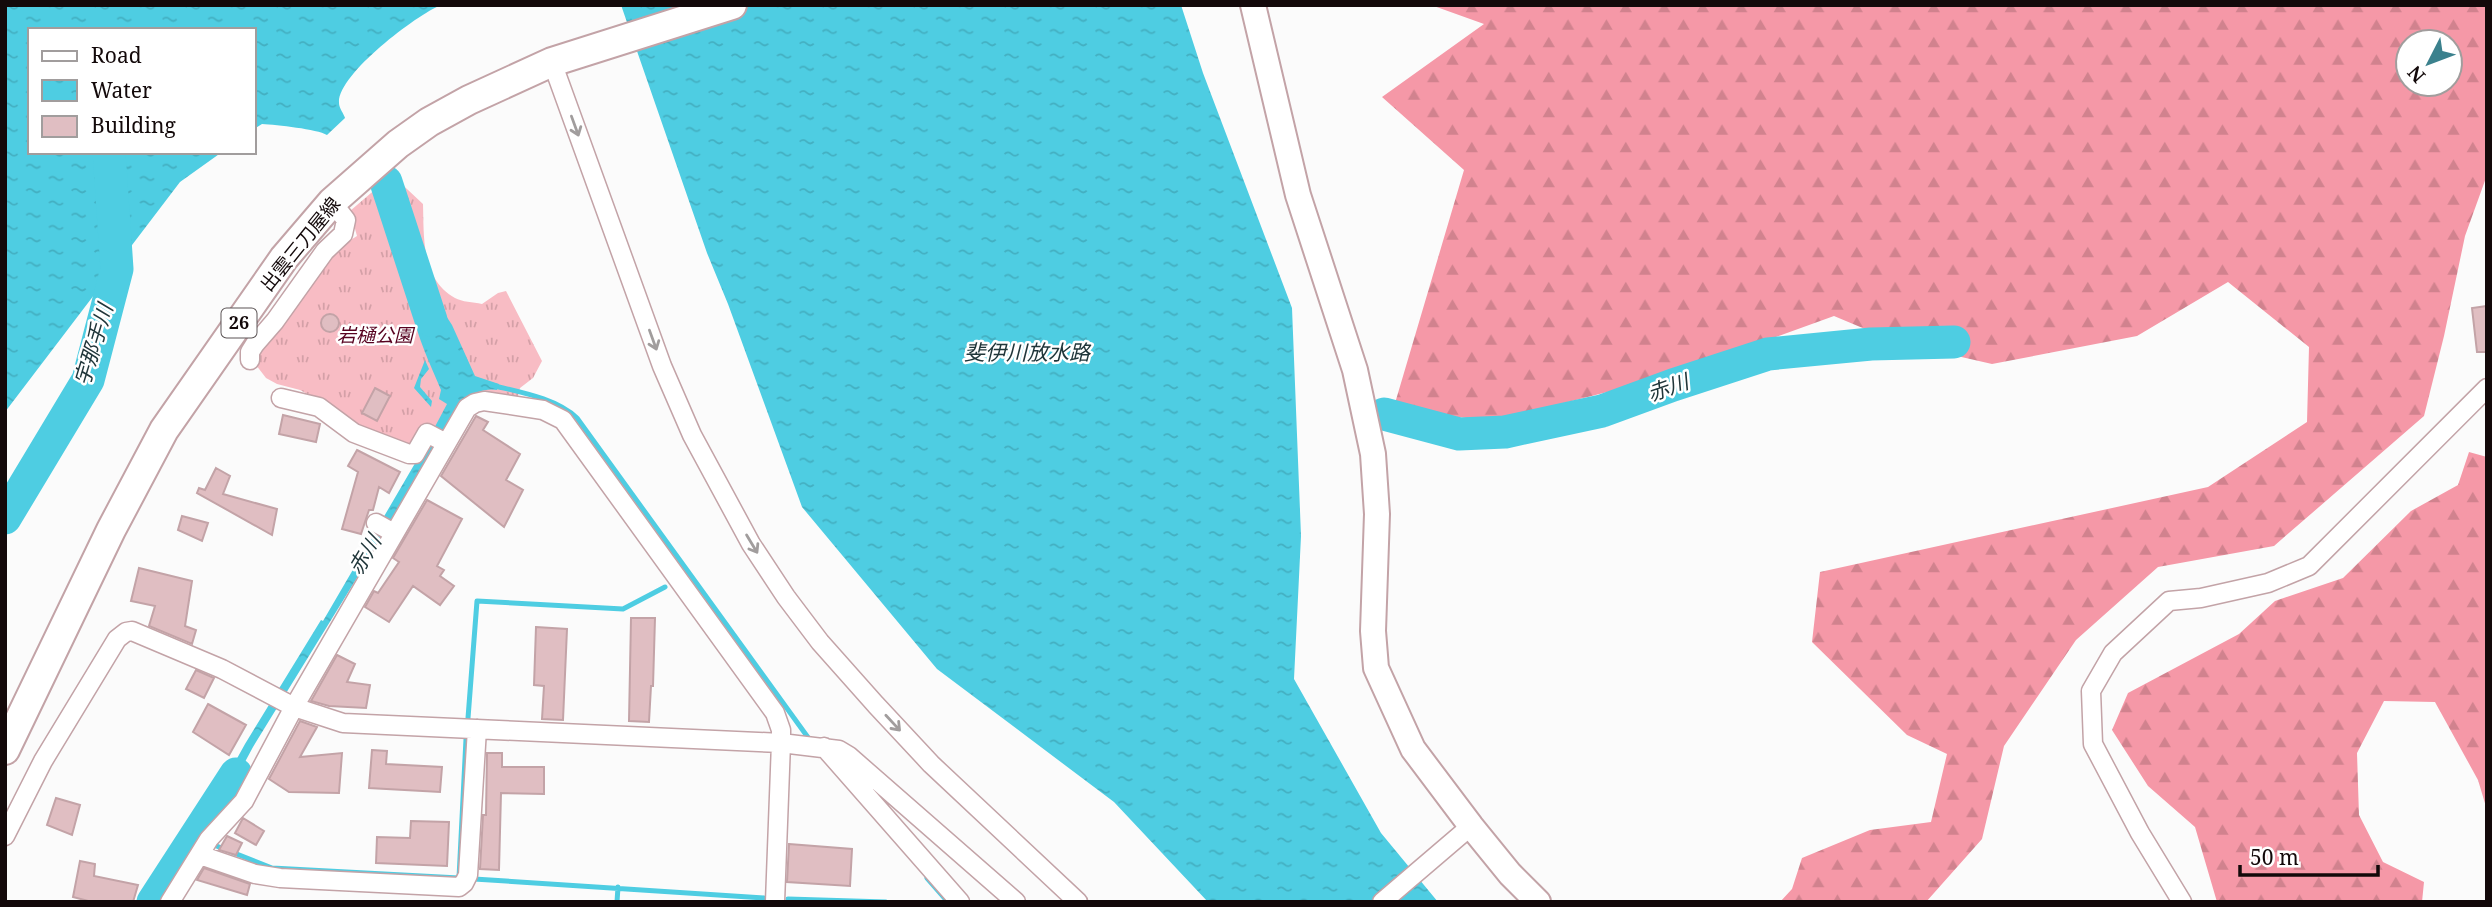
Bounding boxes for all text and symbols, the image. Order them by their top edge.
legend [28,28,256,154]
north arrow [2394,28,2464,98]
text: Road [91,41,142,69]
text: N [2402,60,2431,89]
text: Water [91,76,152,104]
text: Building [91,111,176,139]
one-way arrow [570,115,583,137]
street label: 出雲三刀屋線 [254,192,346,296]
water label: 宇那手川 [67,299,119,389]
road number: 26 [222,309,256,338]
park label: 岩樋公園 [337,322,416,348]
one-way arrow [648,329,660,351]
water label: 斐伊川放水路 [964,338,1092,366]
water label: 赤川 [1643,366,1694,407]
water label: 赤川 [341,528,388,580]
one-way arrow [746,534,760,554]
one-way arrow [884,714,901,731]
scale bar [2240,834,2378,878]
text: 50 m [2250,843,2299,871]

